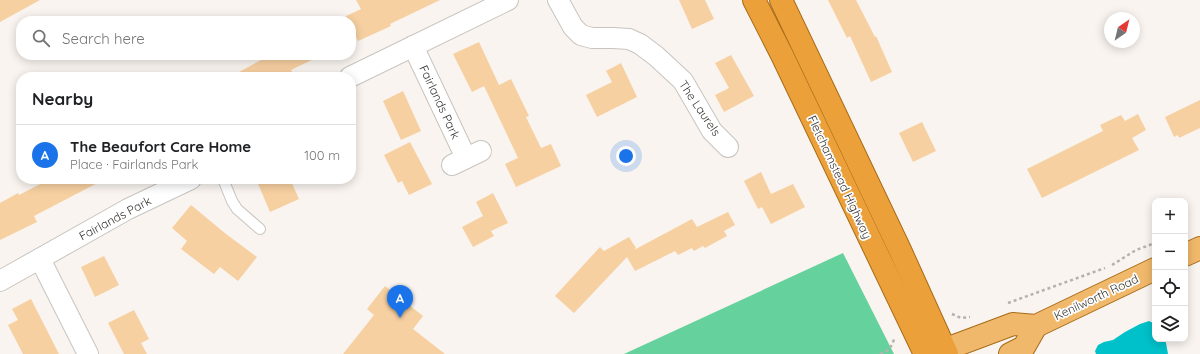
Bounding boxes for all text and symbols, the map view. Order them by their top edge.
north arrow [1104,12,1140,48]
search box [16,16,356,60]
icon: search [30,27,52,49]
text: Search here [62,29,145,48]
street label: Fairlands Park [416,63,464,141]
street label: The Laurels [676,77,724,139]
text: Nearby [32,88,93,109]
street label: Fletchamstead Highway [805,113,875,241]
text: The Beaufort Care Home [70,137,251,156]
your location [616,146,636,166]
text: A [41,147,49,163]
text: 100 m [304,147,340,163]
text: Place · Fairlands Park [70,156,199,172]
street label: Fairlands Park [76,193,154,243]
map controls [1152,198,1188,342]
button: + [1152,198,1188,234]
button: − [1152,234,1188,270]
button: locate [1152,270,1188,306]
street label: Kenilworth Road [1051,271,1141,323]
pin: A [387,285,413,318]
button: layers [1152,306,1188,342]

